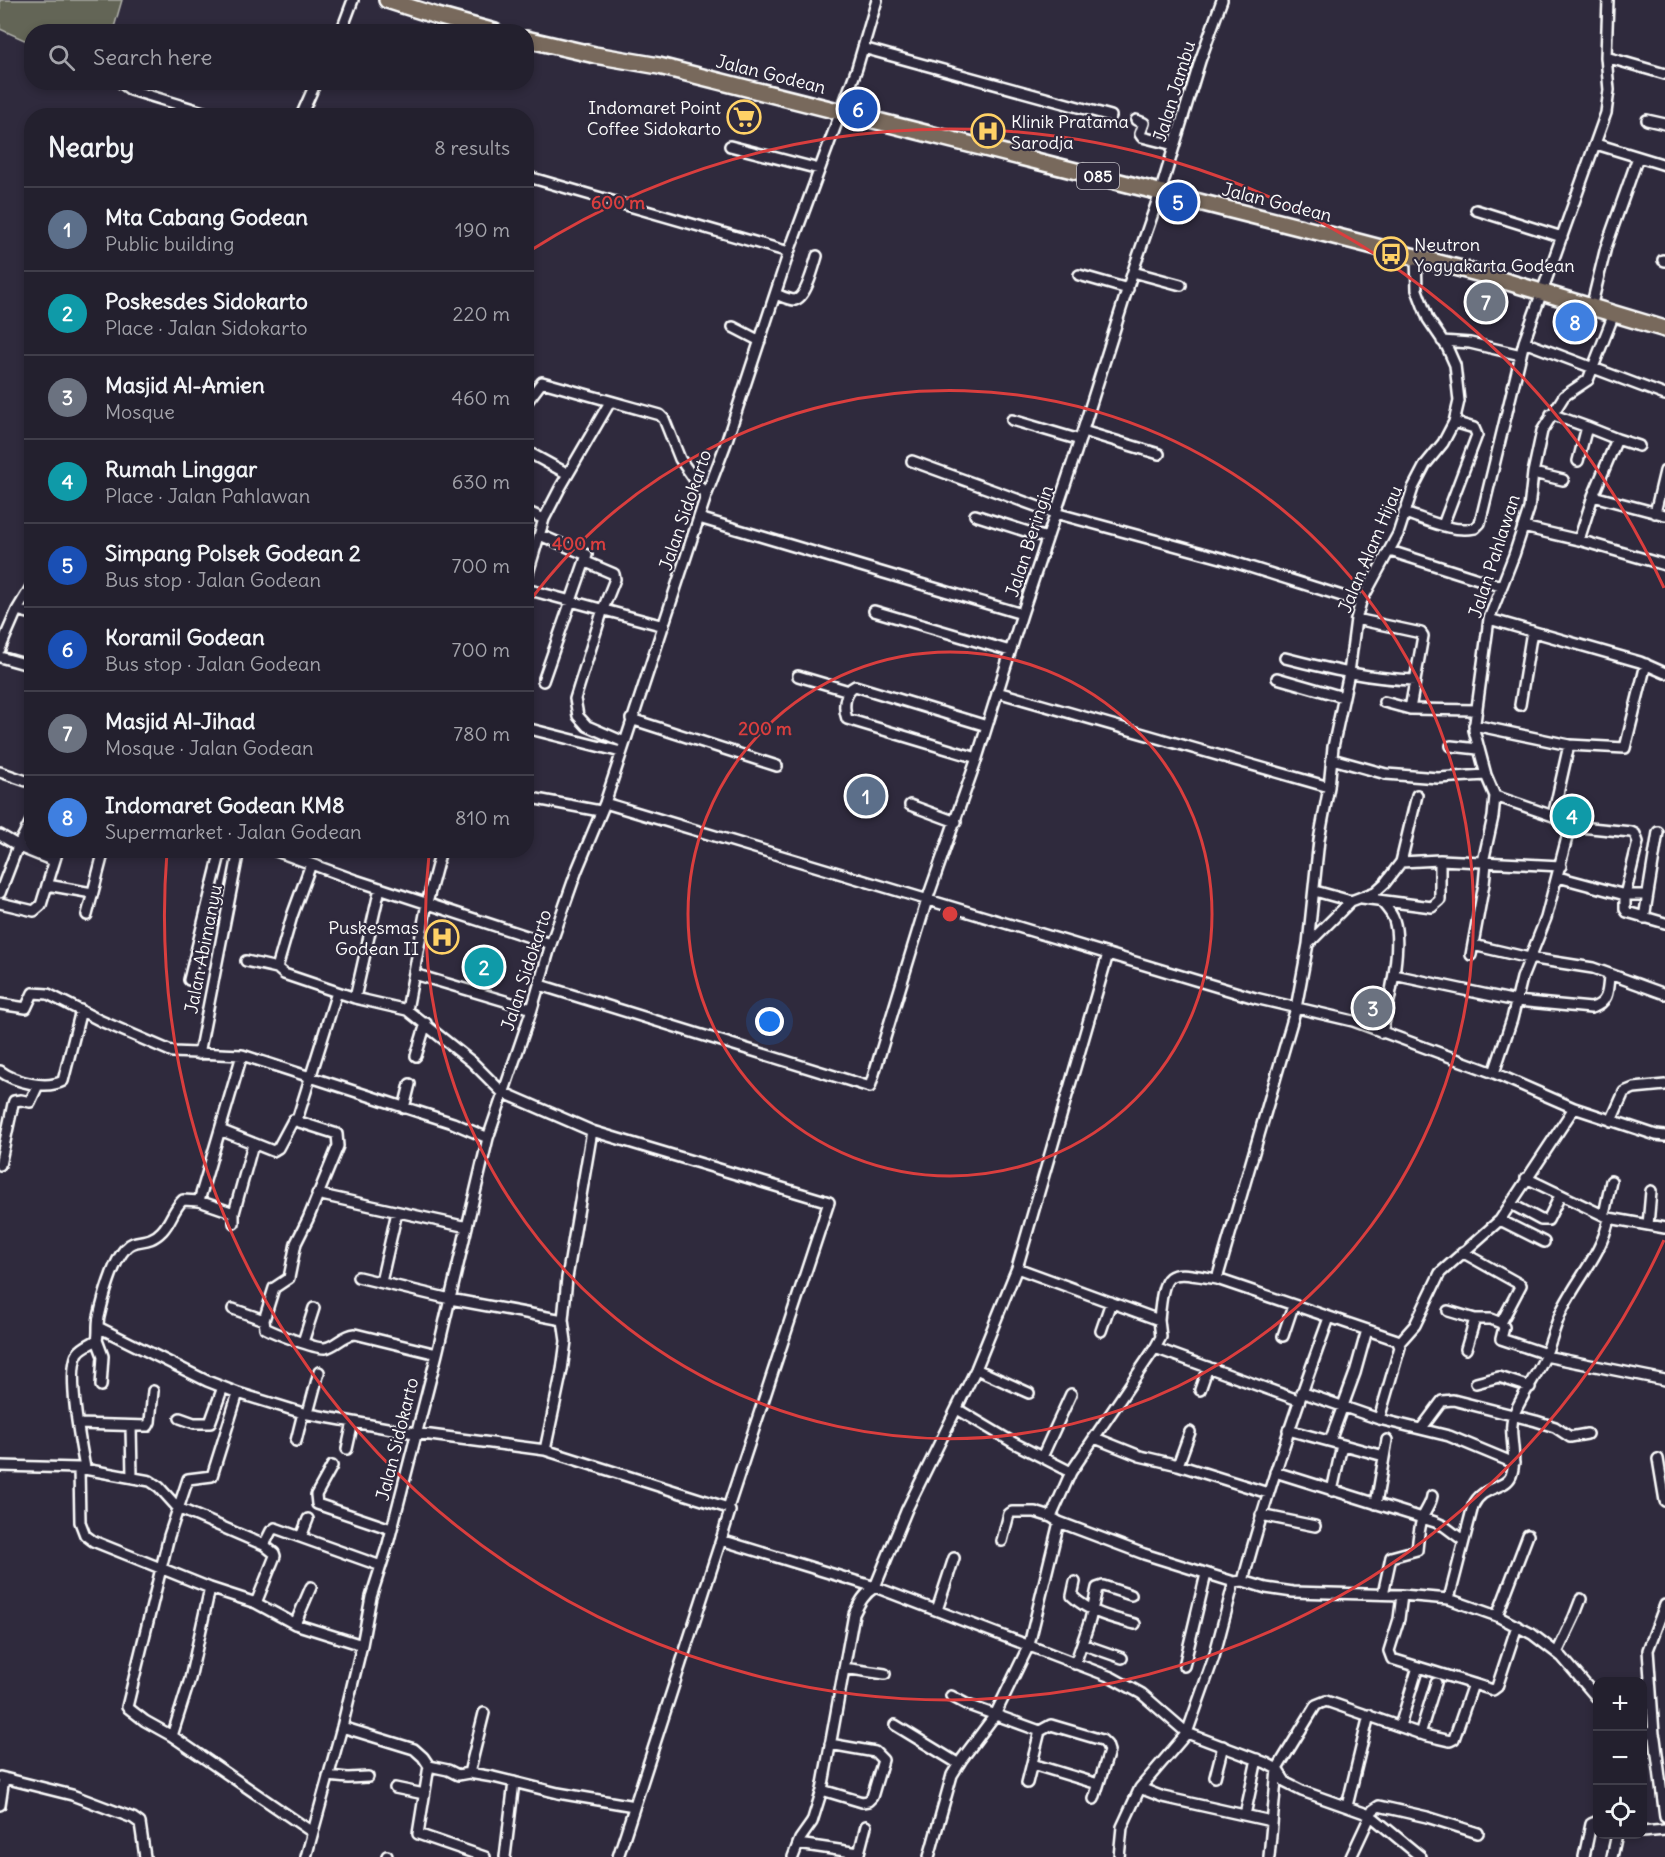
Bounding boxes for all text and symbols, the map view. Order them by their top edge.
search box [24,24,534,90]
street label: Jalan Jambu [1148,38,1200,144]
icon: search [45,41,78,74]
text: Search here [93,43,212,71]
street label: Jalan Godean [714,49,828,99]
pin: 6 [838,86,878,132]
place label: Indomaret Point Coffee Sidokarto [587,96,721,140]
supermarket icon: Indomaret Point Coffee Sidokarto [726,99,762,135]
place label: Klinik Pratama Sarodja [1011,110,1129,154]
hospital icon: Klinik Pratama Sarodja [970,113,1006,149]
text: Nearby [48,131,134,164]
text: 8 results [434,135,510,160]
road number: 085 [1077,163,1119,189]
street label: Jalan Godean [1220,177,1334,227]
pin: 5 [1158,180,1198,224]
text: 600 m [591,191,645,214]
text: Mta Cabang Godean [105,203,308,231]
text: 1 [64,217,71,242]
text: 190 m [455,217,510,242]
text: Public building [105,231,234,256]
place label: Neutron Yogyakarta Godean [1414,233,1575,277]
bus stop icon: Neutron Yogyakarta Godean [1373,236,1409,272]
pin: 7 [1466,280,1506,324]
text: Poskesdes Sidokarto [105,287,308,315]
pin: 8 [1556,300,1594,344]
text: 2 [62,301,73,326]
text: 220 m [453,301,510,326]
text: Place · Jalan Sidokarto [105,315,307,340]
text: Masjid Al-Amien [105,371,265,399]
text: 3 [62,385,73,410]
text: 460 m [451,385,510,410]
text: Mosque [105,399,175,424]
street label: Jalan Sidokarto [654,447,716,573]
text: Rumah Linggar [105,455,257,483]
text: 4 [62,469,73,494]
text: 630 m [452,469,510,494]
street label: Jalan Beringin [1000,482,1058,600]
street label: Jalan Alam Hijau [1333,482,1407,616]
text: Place · Jalan Pahlawan [105,483,310,508]
street label: Jalan Pahlawan [1463,491,1525,621]
text: 400 m [552,532,606,555]
text: Simpang Polsek Godean 2 [105,539,361,567]
text: 5 [62,553,73,578]
text: 700 m [452,553,510,578]
text: Bus stop · Jalan Godean [105,567,321,592]
text: Koramil Godean [105,623,265,651]
text: 6 [62,637,73,662]
text: 700 m [452,637,510,662]
text: Bus stop · Jalan Godean [105,651,321,676]
text: Masjid Al-Jihad [105,707,255,735]
text: 200 m [738,717,792,740]
text: 7 [63,721,72,746]
text: 780 m [453,721,510,746]
text: Mosque · Jalan Godean [105,735,314,760]
pin: 1 [846,774,886,818]
text: Indomaret Godean KM8 [105,791,345,819]
pin: 4 [1552,794,1592,838]
text: 8 [62,805,73,830]
text: 810 m [455,805,510,830]
text: Supermarket · Jalan Godean [105,819,362,844]
street label: Jalan Abimanyu [179,882,227,1016]
centre of rings [940,904,960,924]
street label: Jalan Sidokarto [496,907,556,1033]
place label: Puskesmas Godean II [328,916,419,960]
hospital icon: Puskesmas Godean II [424,919,460,955]
pin: 2 [464,944,504,990]
pin: 3 [1354,986,1392,1030]
your location [755,1007,784,1036]
street label: Jalan Sidokarto [371,1375,423,1503]
map controls [1593,1677,1647,1839]
button: + [1593,1677,1647,1731]
button: − [1593,1731,1647,1785]
button: locate [1593,1785,1647,1839]

